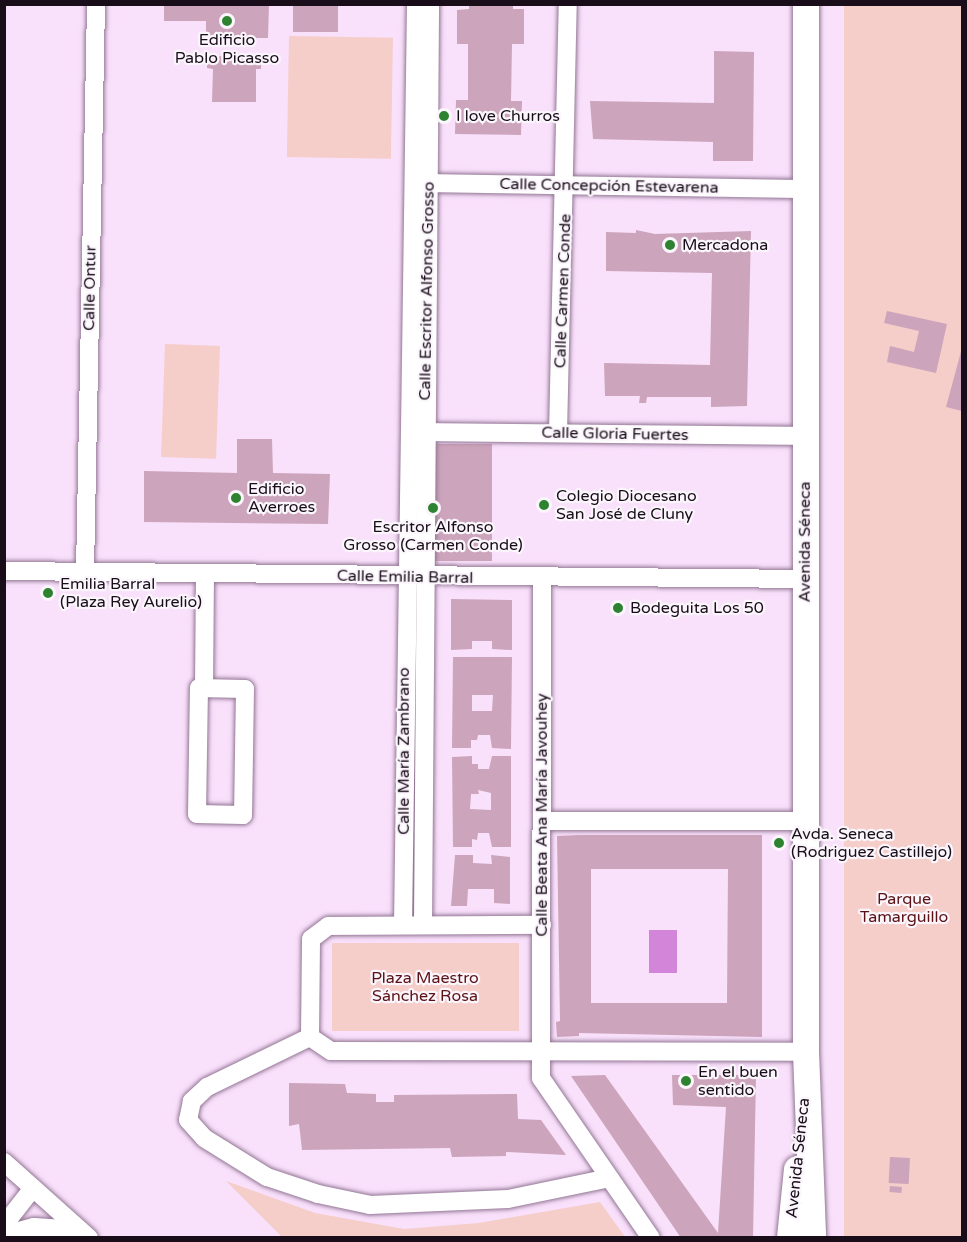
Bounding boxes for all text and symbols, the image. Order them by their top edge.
marker: Edificio Pablo Picasso [220,14,234,28]
place label: Edificio Pablo Picasso [175,30,279,68]
place label: I love Churros [456,106,560,126]
marker: I love Churros [437,109,451,123]
street label: Calle Concepción Estevarena [499,174,719,198]
street label: Calle Escritor Alfonso Grosso [415,181,439,401]
street label: Calle Carmen Conde [551,213,575,369]
place label: Mercadona [682,235,768,255]
marker: Mercadona [663,238,677,252]
street label: Calle Ontur [80,245,100,331]
street label: Calle Gloria Fuertes [541,423,689,445]
place label: Edificio Averroes [248,479,315,517]
street label: Avenida Séneca [795,482,815,602]
place label: Colegio Diocesano San José de Cluny [556,486,697,524]
marker: Edificio Averroes [229,491,243,505]
marker: Colegio Diocesano San José de Cluny [537,498,551,512]
marker: Escritor Alfonso Grosso (Carmen Conde) [426,501,440,515]
place label: Escritor Alfonso Grosso (Carmen Conde) [343,517,523,555]
street label: Calle Emilia Barral [337,566,473,588]
place label: Emilia Barral (Plaza Rey Aurelio) [60,574,202,612]
marker: Emilia Barral (Plaza Rey Aurelio) [41,586,55,600]
place label: Bodeguita Los 50 [630,598,764,618]
marker: Bodeguita Los 50 [611,601,625,615]
street label: Calle María Zambrano [394,667,414,835]
street label: Calle Beata Ana María Javouhey [532,693,552,937]
place label: Avda. Seneca (Rodriguez Castillejo) [791,824,952,862]
marker: Avda. Seneca (Rodriguez Castillejo) [772,836,786,850]
park label: Parque Tamarguillo [860,889,948,927]
park label: Plaza Maestro Sánchez Rosa [371,968,479,1006]
place label: En el buen sentido [698,1062,778,1100]
marker: En el buen sentido [679,1074,693,1088]
street label: Avenida Séneca [782,1097,814,1219]

